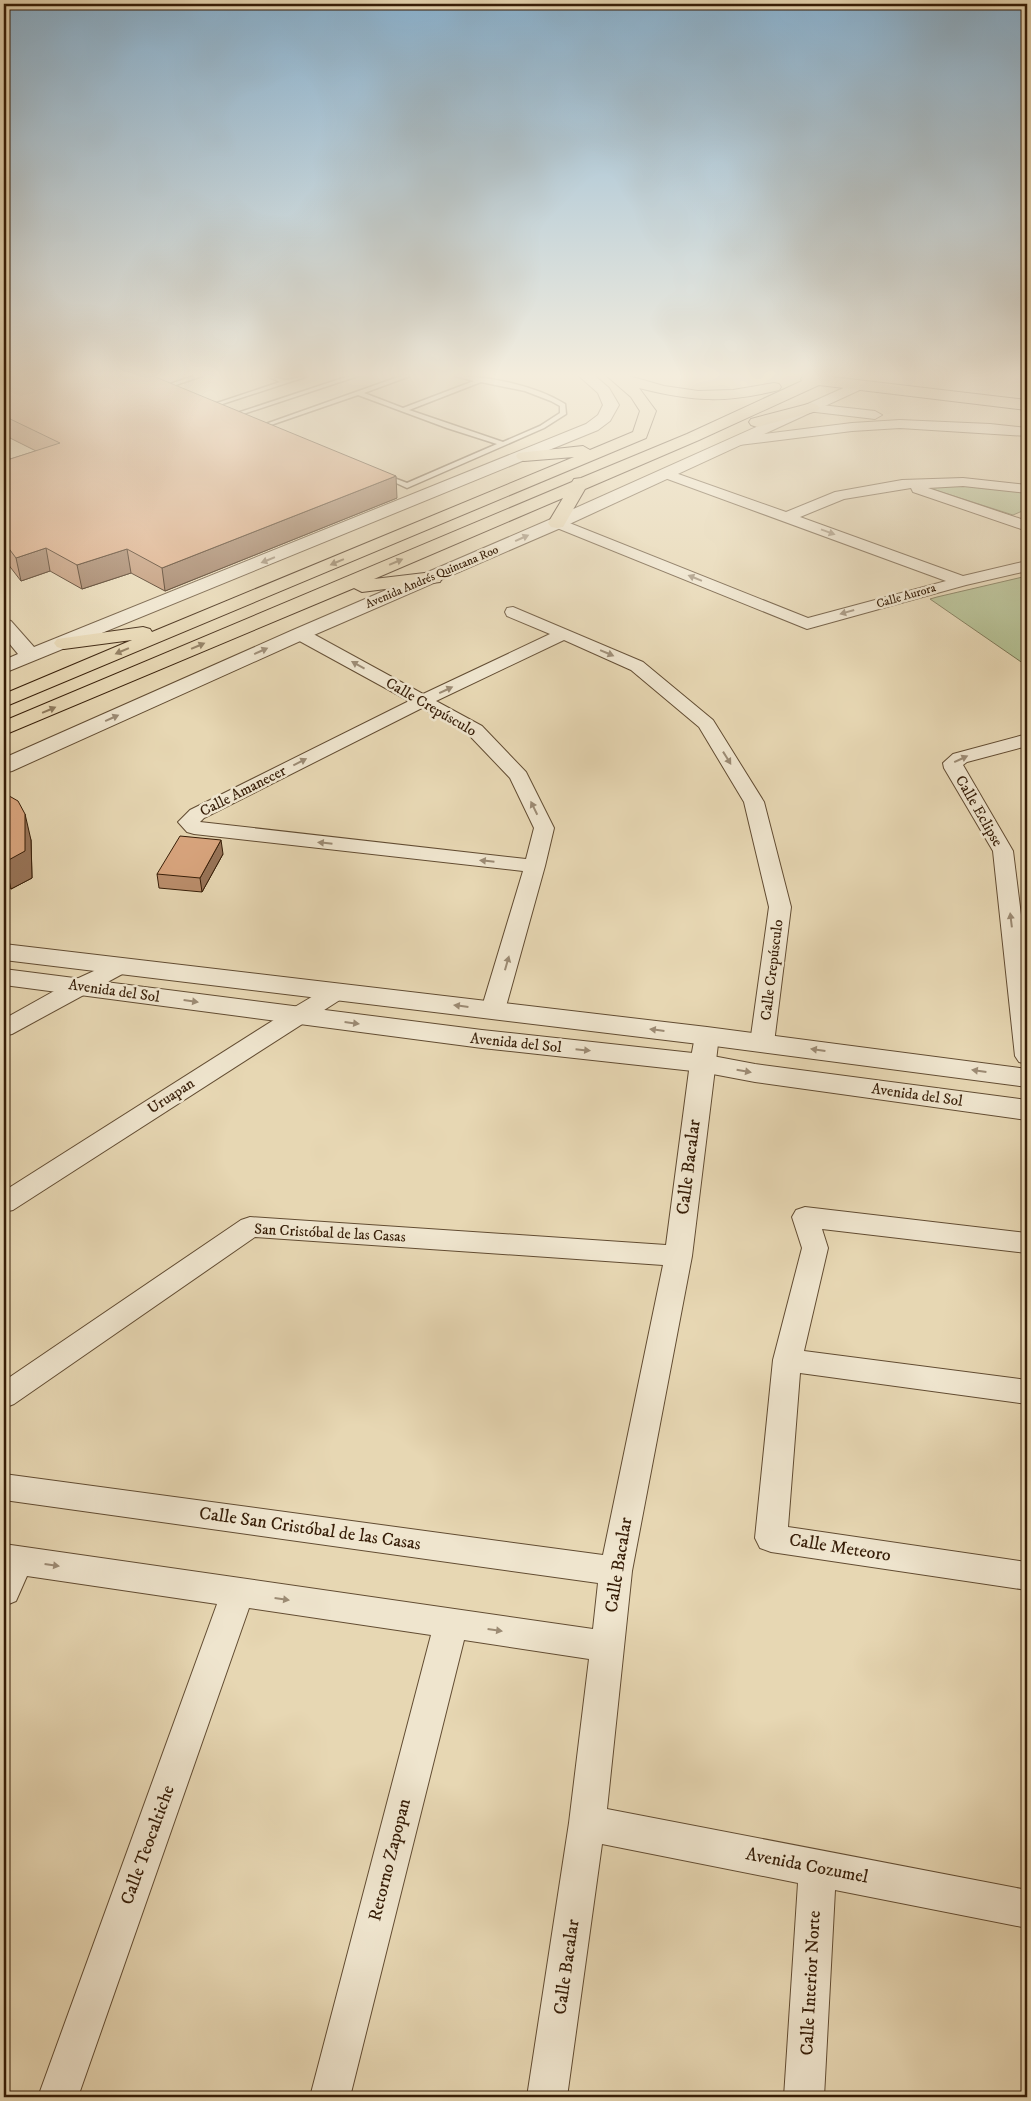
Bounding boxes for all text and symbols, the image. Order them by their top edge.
one-way arrow [821,528,836,536]
one-way arrow [515,534,529,542]
street label: Avenida Andrés Quintana Roo [363,542,501,612]
one-way arrow [260,556,275,564]
one-way arrow [389,557,403,565]
one-way arrow [330,559,344,567]
one-way arrow [688,574,702,582]
street label: Calle Aurora [875,580,938,612]
one-way arrow [840,609,855,617]
one-way arrow [191,642,205,650]
one-way arrow [254,647,268,655]
one-way arrow [115,648,129,656]
one-way arrow [600,650,614,658]
one-way arrow [351,661,365,670]
street label: Calle Crepúsculo [382,673,480,741]
one-way arrow [439,685,453,693]
one-way arrow [42,706,56,714]
one-way arrow [105,713,119,721]
one-way arrow [722,752,731,765]
one-way arrow [953,755,968,764]
one-way arrow [293,758,307,766]
street label: Calle Amanecer [197,761,290,821]
street label: Calle Eclipse [951,772,1007,850]
one-way arrow [530,801,538,815]
one-way arrow [317,839,333,847]
one-way arrow [478,857,494,865]
one-way arrow [1007,912,1015,928]
street label: Calle Crepúsculo [756,918,788,1022]
one-way arrow [503,955,511,970]
street label: Avenida del Sol [67,975,161,1007]
one-way arrow [183,997,199,1005]
one-way arrow [452,1002,468,1010]
one-way arrow [344,1019,360,1027]
one-way arrow [648,1026,664,1034]
street label: Avenida del Sol [469,1029,563,1057]
one-way arrow [575,1046,591,1054]
one-way arrow [809,1046,825,1054]
one-way arrow [736,1067,752,1075]
one-way arrow [971,1067,987,1075]
street label: Uruapan [144,1074,198,1118]
street label: Avenida del Sol [870,1079,964,1111]
street label: Calle Bacalar [672,1118,706,1216]
street label: San Cristóbal de las Casas [254,1220,406,1246]
street label: Calle San Cristóbal de las Casas [198,1503,422,1555]
street label: Calle Bacalar [601,1516,637,1614]
street label: Calle Meteoro [788,1529,893,1567]
one-way arrow [44,1561,60,1569]
one-way arrow [274,1595,290,1603]
one-way arrow [487,1626,503,1634]
street label: Calle Teocaltiche [116,1782,180,1908]
street label: Retorno Zapopan [364,1796,416,1924]
street label: Avenida Cozumel [744,1843,871,1889]
street label: Calle Interior Norte [796,1910,826,2056]
street label: Calle Bacalar [549,1918,585,2016]

